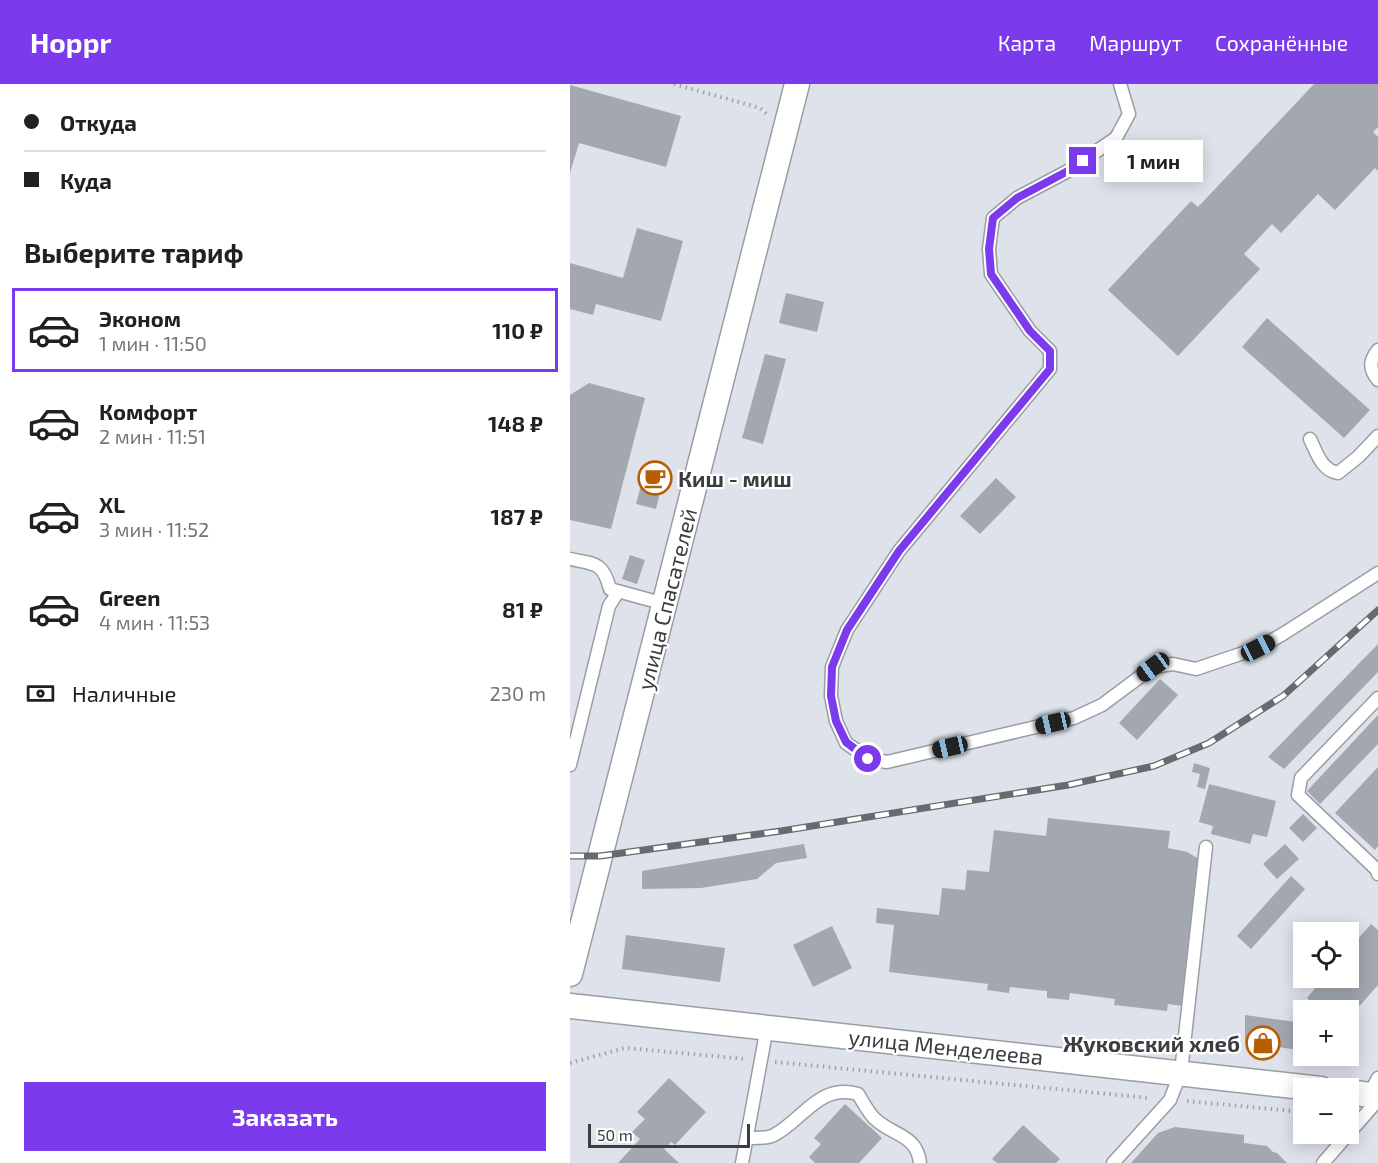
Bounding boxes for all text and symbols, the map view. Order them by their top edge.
text: Hoppr [30,25,111,59]
text: Карта [998,30,1056,55]
text: Маршрут [1089,30,1182,55]
text: Сохранённые [1215,30,1348,55]
text: Откуда [60,109,137,135]
callout: 1 мин [1104,140,1203,182]
route end [1069,147,1096,174]
text: 1 мин [1127,149,1180,173]
text: Куда [60,167,112,193]
text: Выберите тариф [24,236,244,268]
icon: car [27,303,81,357]
text: Эконом [99,305,181,331]
text: 110 ₽ [492,317,543,343]
text: 1 мин · 11:50 [99,331,207,355]
icon: car [27,396,81,450]
text: Комфорт [99,398,197,424]
text: 148 ₽ [488,410,543,436]
text: 2 мин · 11:51 [99,424,206,448]
cafe icon: Киш - миш [637,460,673,496]
place label: Киш - миш [678,465,792,491]
icon: car [27,489,81,543]
text: XL [99,491,125,517]
text: 187 ₽ [490,503,543,529]
street label: улица Спасателей [631,505,702,693]
text: 3 мин · 11:52 [99,517,209,541]
icon: car [27,582,81,636]
text: Green [99,584,161,610]
text: 81 ₽ [502,596,543,622]
text: 4 мин · 11:53 [99,610,210,634]
car [1238,632,1278,664]
car [1133,649,1173,685]
icon: cash [24,677,57,710]
text: Наличные [72,680,176,706]
text: 230 m [490,681,546,705]
car [1033,710,1073,736]
car [930,734,970,760]
route start [854,745,881,772]
map controls [1293,922,1359,1144]
button: locate [1293,922,1359,988]
button: + [1293,1000,1359,1066]
street label: улица Менделеева [847,1023,1045,1070]
shop icon: Жуковский хлеб [1245,1025,1281,1061]
place label: Жуковский хлеб [1063,1030,1240,1056]
button: − [1293,1078,1359,1144]
button: Заказать [24,1082,546,1151]
scale bar [588,1121,750,1148]
text: 50 m [597,1125,633,1144]

